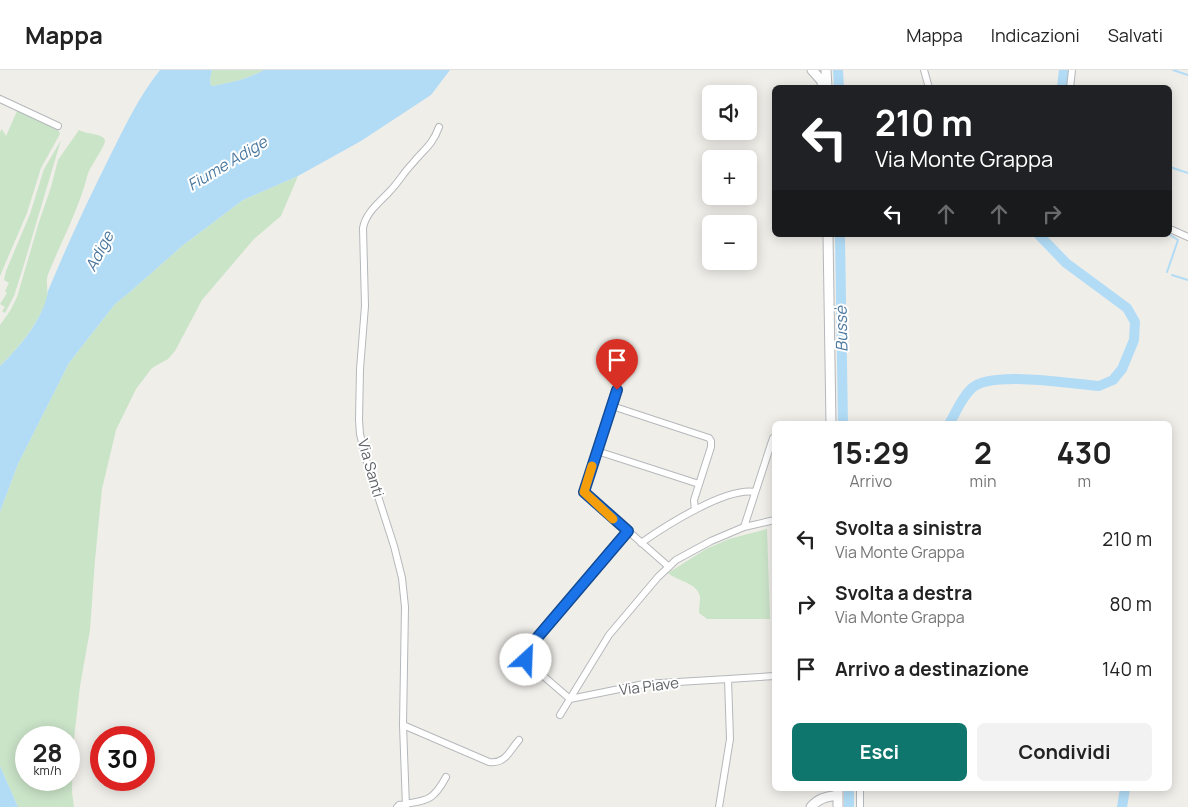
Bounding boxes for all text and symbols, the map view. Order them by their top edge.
text: Mappa [25,18,103,51]
text: Mappa [906,23,963,47]
text: Indicazioni [991,23,1080,47]
text: Salvati [1108,23,1163,47]
map controls [702,85,757,270]
button: sound [702,85,757,140]
text: 210 m [875,99,973,147]
icon: left [792,105,857,170]
water label: Fiume Adige [183,130,272,195]
text: Via Monte Grappa [875,144,1053,174]
button: + [702,150,757,205]
icon: left [879,200,907,228]
icon: ahead [932,200,960,228]
icon: ahead [985,200,1013,228]
icon: right [1038,200,1066,228]
button: − [702,215,757,270]
water label: Adige [79,226,119,275]
water label: Bussè [830,304,852,352]
pin [596,339,638,390]
icon: arrive [603,346,631,374]
text: 15:29 [832,432,910,473]
text: 2 [974,432,992,473]
text: 430 [1056,432,1112,473]
street label: Via Santi [353,436,389,500]
text: Arrivo [849,470,892,492]
text: min [970,470,996,492]
text: m [1077,470,1091,492]
text: Svolta a sinistra [835,515,982,541]
icon: left [792,525,820,553]
text: 210 m [1102,526,1152,552]
text: Via Monte Grappa [835,541,965,563]
text: Svolta a destra [835,580,972,606]
icon: right [792,590,820,618]
text: 80 m [1109,591,1152,617]
text: Via Monte Grappa [835,606,965,628]
position arrow [499,633,551,685]
icon: arrive [792,655,820,683]
text: Arrivo a destinazione [835,656,1029,682]
text: 140 m [1102,656,1152,682]
street label: Via Piave [618,672,680,700]
button: Esci [792,723,967,781]
button: Condividi [977,723,1152,781]
speed limit sign: 30 [90,726,155,791]
text: 28 [32,735,63,770]
text: km/h [34,762,61,779]

